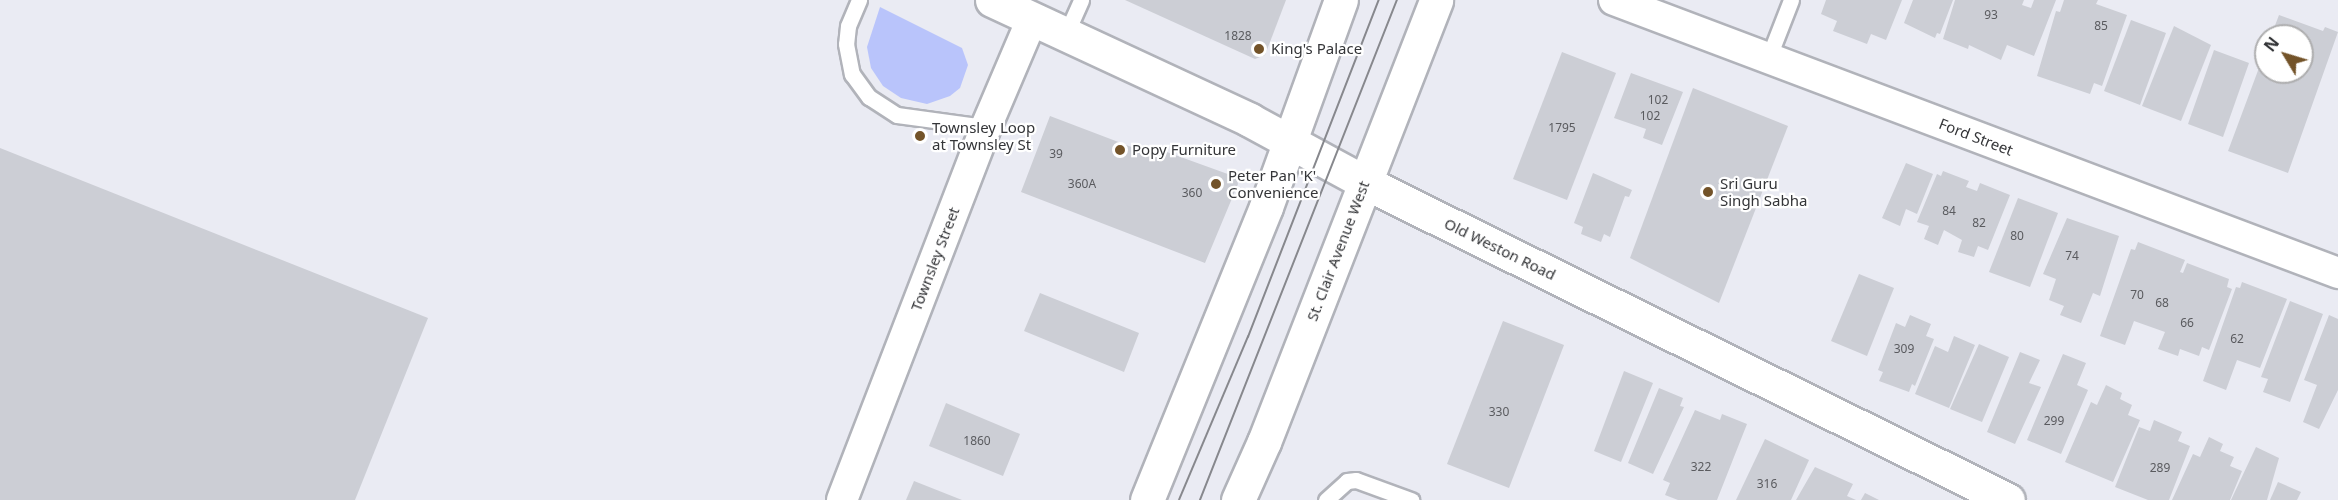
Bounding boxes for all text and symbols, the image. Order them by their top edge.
house number: 93 [1984,8,1998,22]
house number: 85 [2094,19,2108,33]
north arrow [2254,24,2314,84]
house number: 1828 [1224,29,1252,43]
text: N [2259,32,2284,56]
place label: King's Palace [1271,40,1362,58]
marker: King's Palace [1252,42,1266,56]
house number: 102 [1648,93,1668,107]
house number: 102 [1640,109,1660,123]
street label: Ford Street [1936,115,2016,159]
place label: Townsley Loop at Townsley St [932,118,1035,153]
house number: 1795 [1548,121,1576,135]
marker: Townsley Loop at Townsley St [913,129,927,143]
place label: Popy Furniture [1132,141,1236,159]
marker: Popy Furniture [1113,143,1127,157]
house number: 39 [1049,147,1063,161]
place label: Peter Pan 'K' Convenience [1228,166,1318,201]
place label: Sri Guru Singh Sabha [1720,174,1807,209]
house number: 360A [1068,177,1096,191]
marker: Peter Pan 'K' Convenience [1209,177,1223,191]
street label: St. Clair Avenue West [1303,178,1373,324]
marker: Sri Guru Singh Sabha [1701,185,1715,199]
house number: 360 [1182,186,1202,200]
house number: 84 [1942,204,1956,218]
street label: Townsley Street [907,205,963,313]
street label: Old Weston Road [1441,214,1559,284]
house number: 82 [1972,216,1986,230]
house number: 80 [2010,229,2024,243]
house number: 74 [2065,249,2079,263]
house number: 70 [2130,288,2144,302]
house number: 68 [2155,296,2169,310]
house number: 66 [2180,316,2194,330]
house number: 62 [2230,332,2244,346]
house number: 309 [1894,342,1914,356]
house number: 330 [1489,405,1509,419]
house number: 299 [2044,414,2064,428]
house number: 1860 [963,434,991,448]
house number: 322 [1691,460,1711,474]
house number: 289 [2150,461,2170,475]
house number: 316 [1757,477,1777,491]

